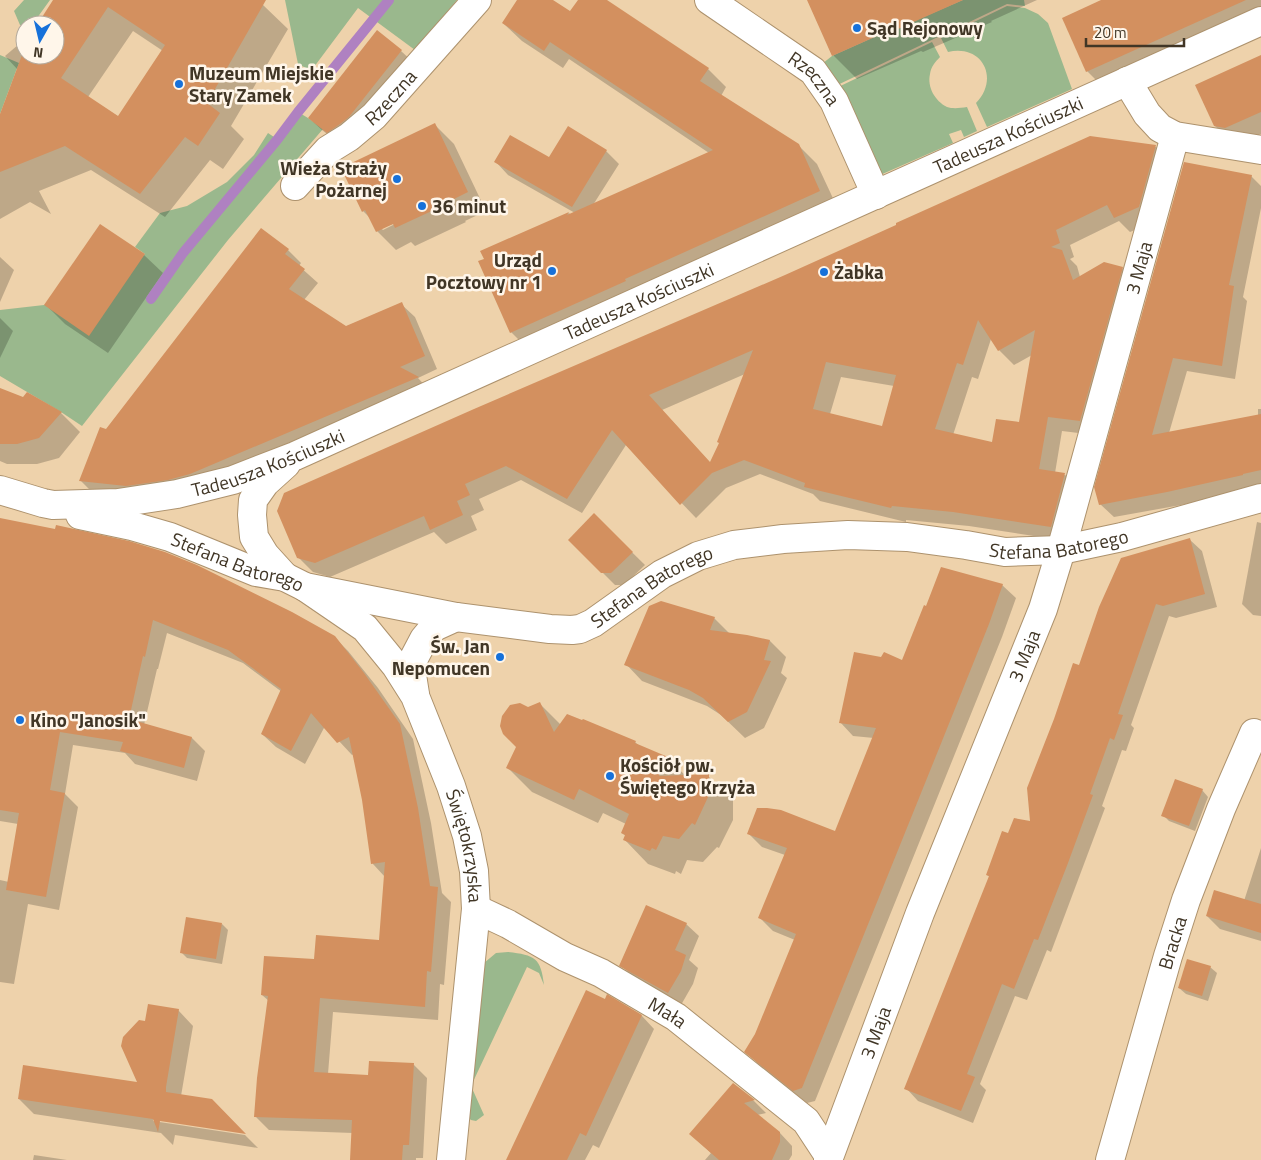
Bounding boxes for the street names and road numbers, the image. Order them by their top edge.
street label: Rzeczna [783,43,848,112]
street label: Rzeczna [358,62,423,132]
street label: Tadeusza Kościuszki [928,88,1087,181]
street label: 3 Maja [1117,237,1160,297]
street label: Tadeusza Kościuszki [559,254,718,347]
street label: Tadeusza Kościuszki [188,421,349,504]
street label: Stefana Batorego [987,521,1131,566]
street label: Stefana Batorego [167,524,310,598]
street label: Stefana Batorego [584,537,716,635]
street label: 3 Maja [1000,625,1047,686]
street label: Świętokrzyska [439,785,491,904]
street label: Bracka [1150,912,1194,973]
street label: Mała [643,989,694,1035]
street label: 3 Maja [852,1002,898,1063]

